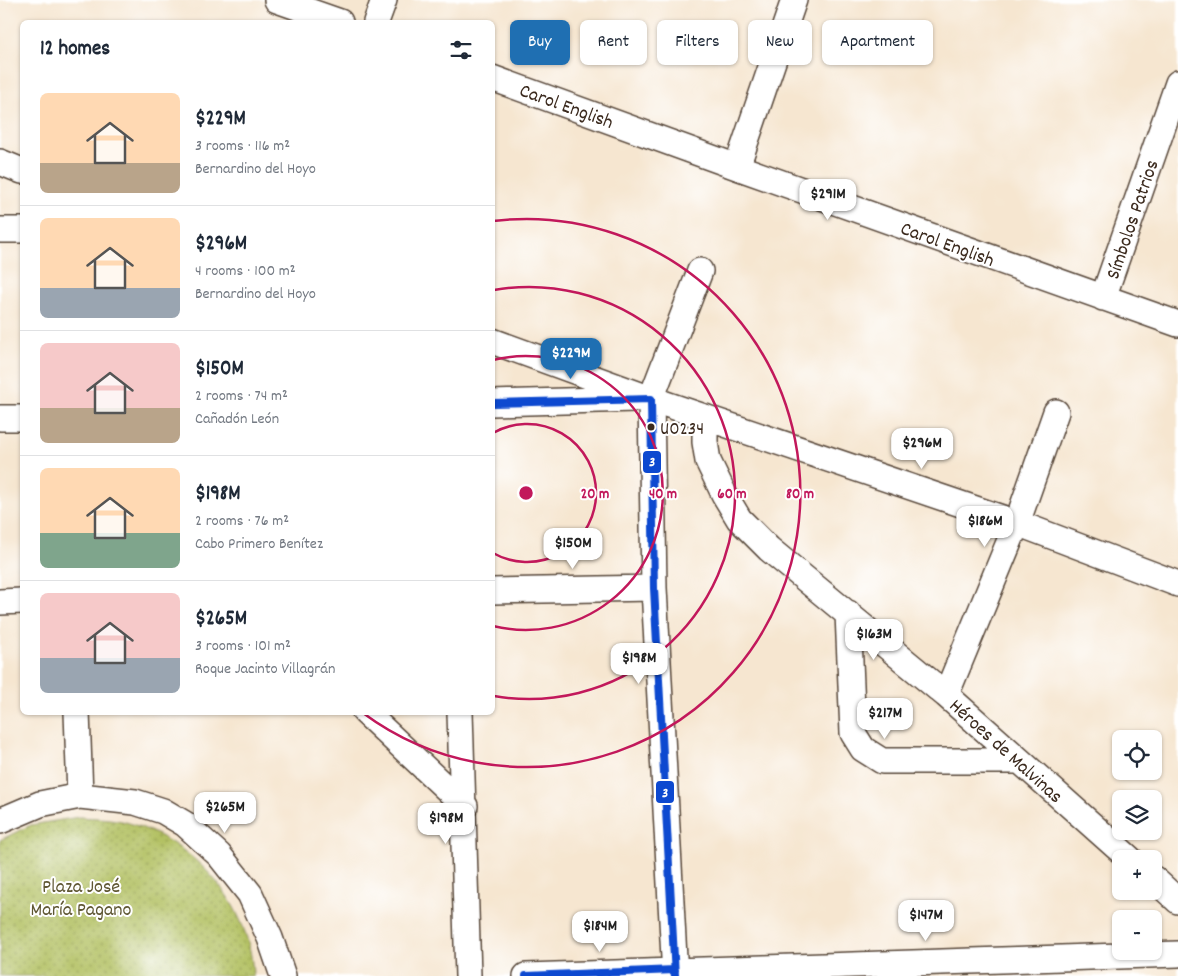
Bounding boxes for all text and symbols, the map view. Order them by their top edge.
chip: Buy [510,20,570,65]
chip: Rent [580,20,647,65]
chip: Filters [657,20,738,65]
chip: New [748,20,812,65]
chip: Apartment [822,20,933,65]
text: 12 homes [40,35,110,65]
icon: filters [447,36,475,64]
street label: Carol English [515,78,617,138]
text: $229M [195,105,246,135]
icon: home [80,113,140,173]
text: 3 rooms · 116 m² [195,135,290,158]
street label: Símbolos Patrios [1100,156,1167,283]
text: Bernardino del Hoyo [195,158,316,181]
pin: $291M [793,178,863,221]
text: $291M [810,183,846,206]
street label: Carol English [896,216,998,276]
text: $296M [195,230,247,260]
icon: home [80,238,140,298]
text: 4 rooms · 100 m² [195,260,296,283]
text: Bernardino del Hoyo [195,283,316,306]
pin: $229M [536,338,606,380]
text: $229M [552,342,590,365]
text: $150M [195,355,244,385]
icon: home [80,363,140,423]
text: 2 rooms · 74 m² [195,385,288,408]
text: Cañadón León [195,408,279,431]
place label: U0234 [660,417,704,444]
marker: U0234 [646,422,656,432]
pin: $296M [887,428,957,470]
text: $296M [902,432,942,455]
line badge: 3 [642,450,662,474]
text: 3 [649,453,655,473]
text: $198M [195,480,241,510]
centre of rings [517,484,535,502]
text: 20 m [581,484,609,506]
text: 40 m [649,484,677,506]
text: 60 m [717,484,747,506]
text: 80 m [786,484,814,506]
icon: home [80,488,140,548]
pin: $186M [950,506,1020,548]
text: 2 rooms · 76 m² [195,510,289,533]
text: $186M [967,510,1003,533]
pin: $150M [538,528,608,570]
text: $150M [554,532,592,555]
text: Cabo Primero Benítez [195,533,323,556]
text: $265M [195,605,247,635]
icon: home [80,613,140,673]
pin: $163M [839,618,909,661]
text: $163M [856,623,892,646]
text: 3 rooms · 101 m² [195,635,291,658]
pin: $198M [604,642,674,685]
text: $198M [622,647,656,670]
text: Roque Jacinto Villagrán [195,658,335,681]
street label: Héroes de Malvinas [942,693,1068,811]
pin: $217M [850,698,920,740]
text: $217M [868,702,902,725]
map controls [1112,730,1162,960]
button: locate [1112,730,1162,780]
line badge: 3 [655,780,675,804]
text: 3 [662,784,668,804]
button: layers [1112,790,1162,840]
pin: $265M [190,792,260,834]
text: $265M [205,796,245,819]
pin: $198M [411,802,481,845]
text: $198M [429,807,463,830]
button: + [1112,850,1162,900]
park label: Plaza José María Pagano [31,874,132,925]
pin: $147M [891,900,961,942]
text: $147M [909,904,943,927]
pin: $184M [565,910,635,953]
button: − [1112,910,1162,960]
text: $184M [583,915,617,938]

